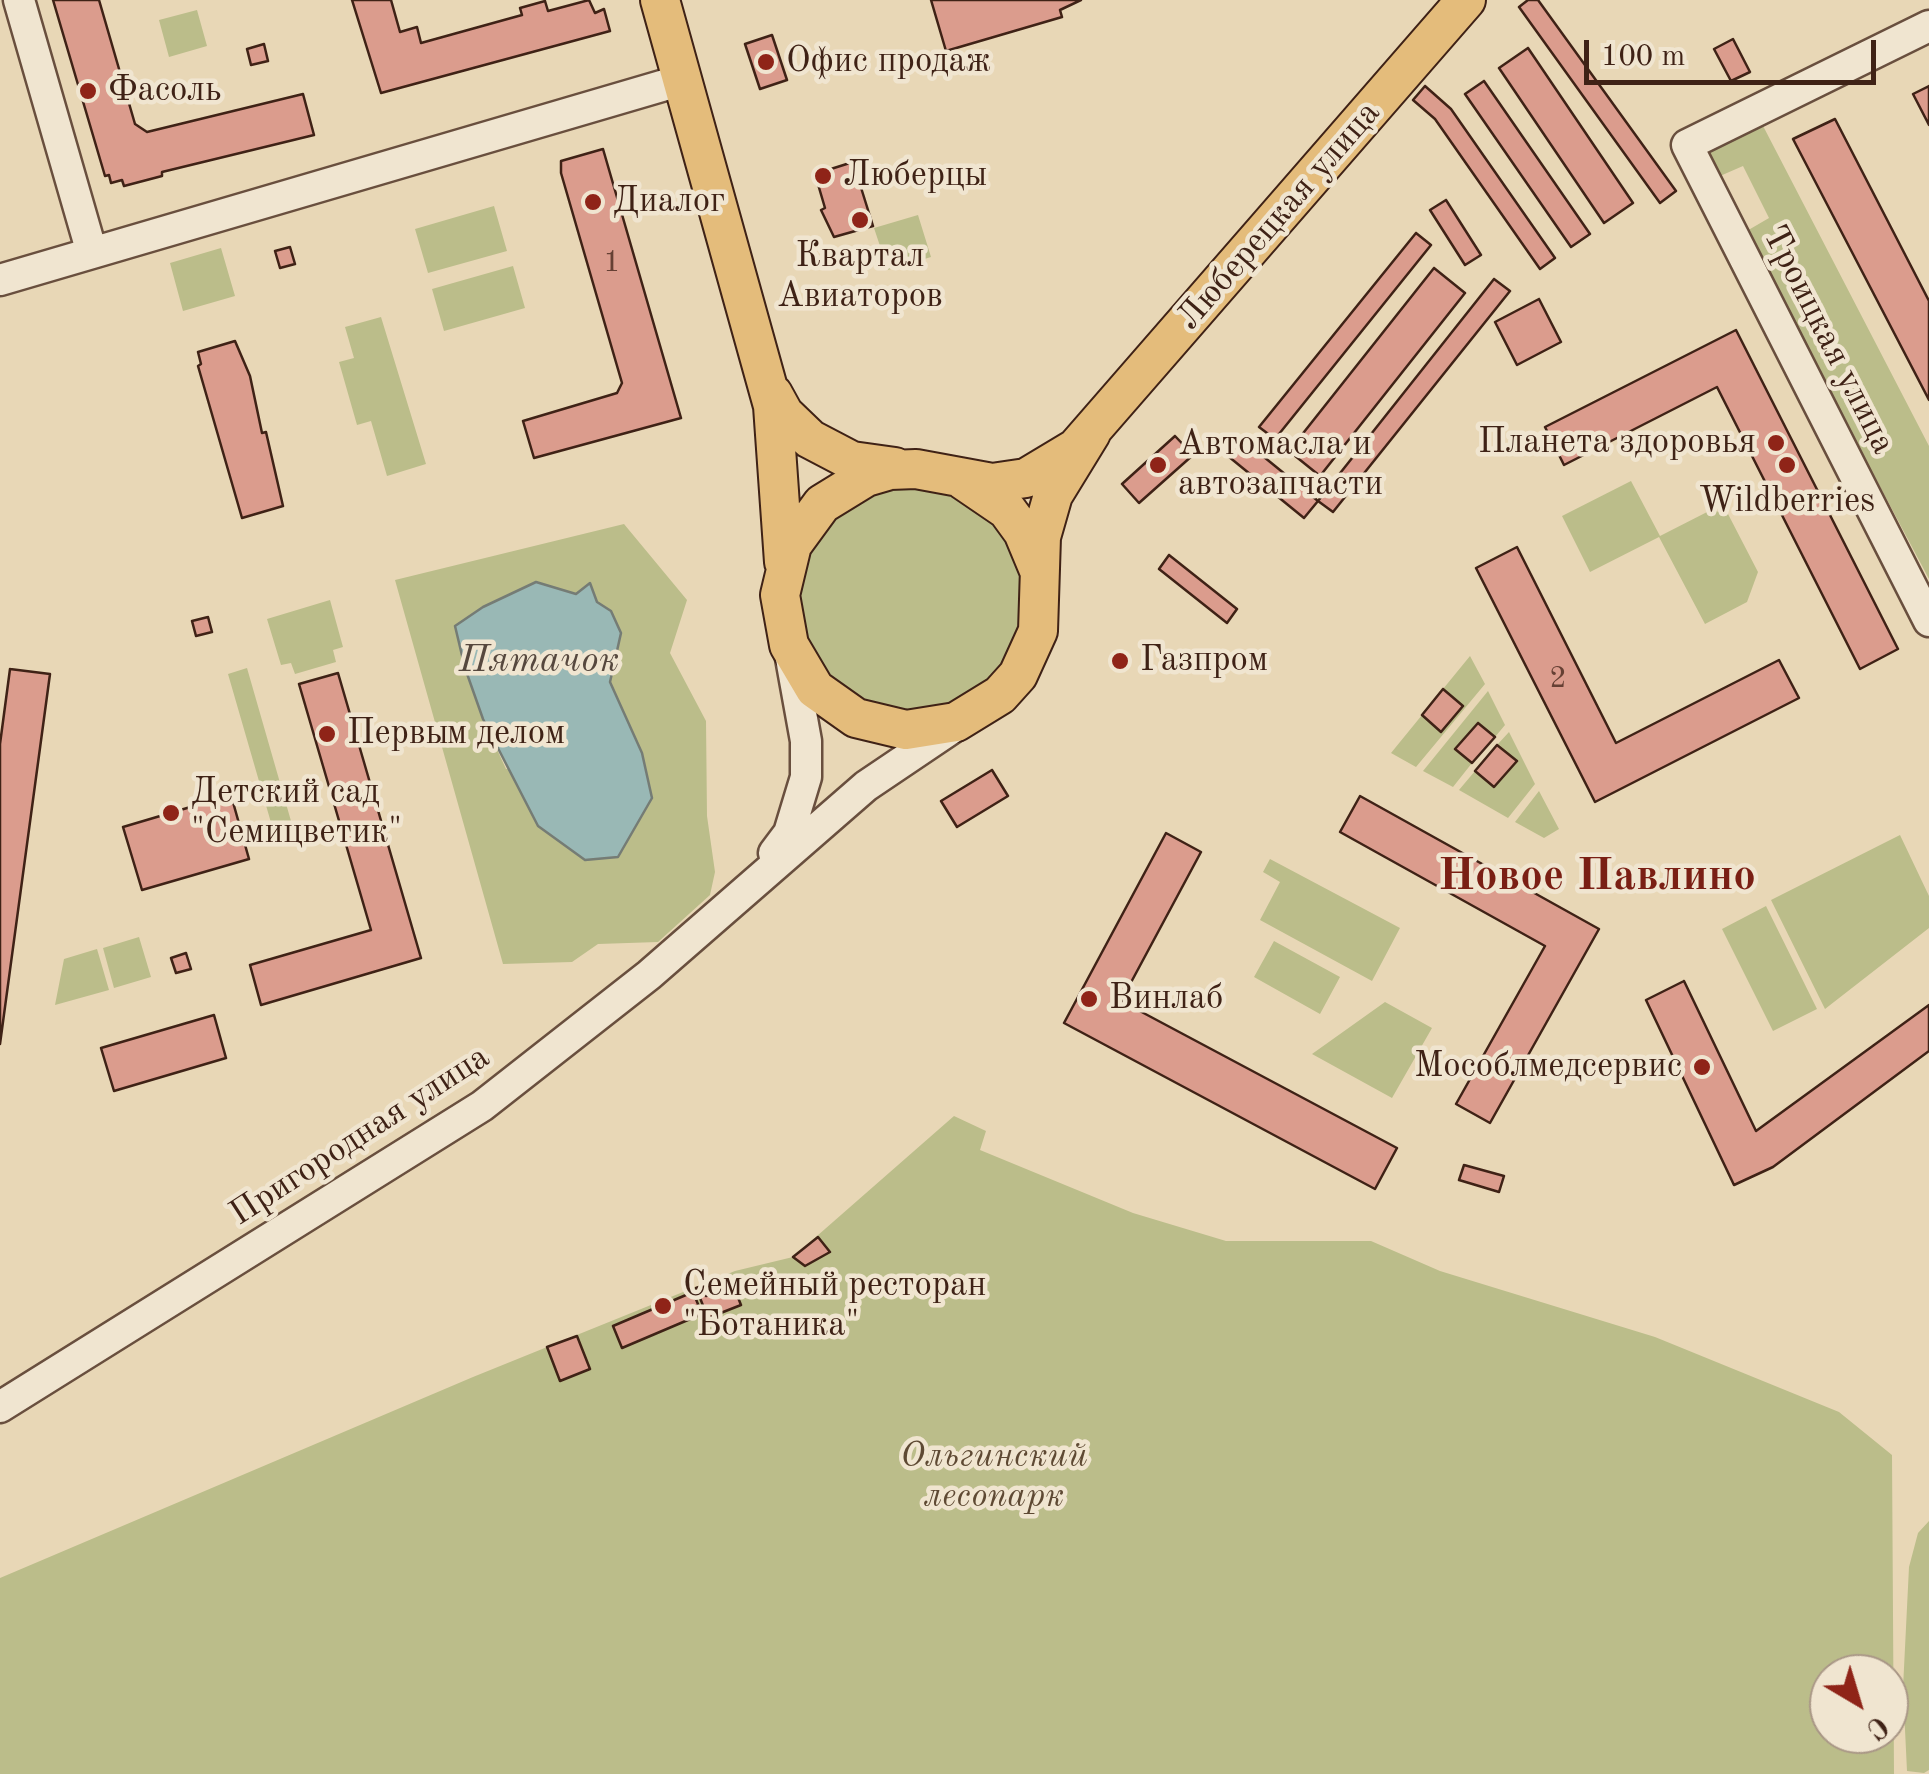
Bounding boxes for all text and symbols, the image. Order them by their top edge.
scale bar [1589,20,1882,82]
place label: Офис продаж [786,41,991,83]
text: 100 m [1601,42,1685,72]
marker: Офис продаж [755,51,777,73]
place label: Фасоль [108,70,221,112]
marker: Фасоль [77,80,99,102]
street label: Люберецкая улица [1168,93,1390,339]
place label: Люберцы [843,155,987,197]
marker: Люберцы [812,165,834,187]
place label: Диалог [613,181,725,223]
marker: Диалог [582,191,604,213]
marker: Квартал Авиаторов [849,209,871,231]
street label: Троицкая улица [1752,219,1904,461]
place label: Квартал Авиаторов [777,236,943,318]
house number: 1 [603,245,621,281]
place label: Планета здоровья [1478,422,1756,464]
place label: Автомасла и автозапчасти [1178,424,1383,506]
marker: Планета здоровья [1765,432,1787,454]
marker: Автомасла и автозапчасти [1147,454,1169,476]
marker: Wildberries [1776,454,1798,476]
place label: Wildberries [1699,481,1875,523]
water label: Пятачок [459,638,619,684]
place label: Газпром [1140,640,1268,682]
marker: Газпром [1109,650,1131,672]
house number: 2 [1549,661,1567,697]
place label: Первым делом [347,713,565,755]
marker: Первым делом [316,723,338,745]
place label: Детский сад "Семицветик" [191,772,402,854]
marker: Детский сад "Семицветик" [160,802,182,824]
district label: Новое Павлино [1438,850,1756,904]
place label: Винлаб [1109,978,1223,1020]
marker: Винлаб [1078,988,1100,1010]
street label: Пригородная улица [222,1036,498,1236]
place label: Мособлмедсервис [1414,1046,1682,1088]
marker: Мособлмедсервис [1691,1056,1713,1078]
place label: Семейный ресторан "Ботаника" [683,1265,987,1347]
marker: Семейный ресторан "Ботаника" [652,1295,674,1317]
park label: Ольгинский лесопарк [900,1436,1088,1518]
north arrow [1809,1654,1909,1754]
text: С [1860,1709,1892,1743]

